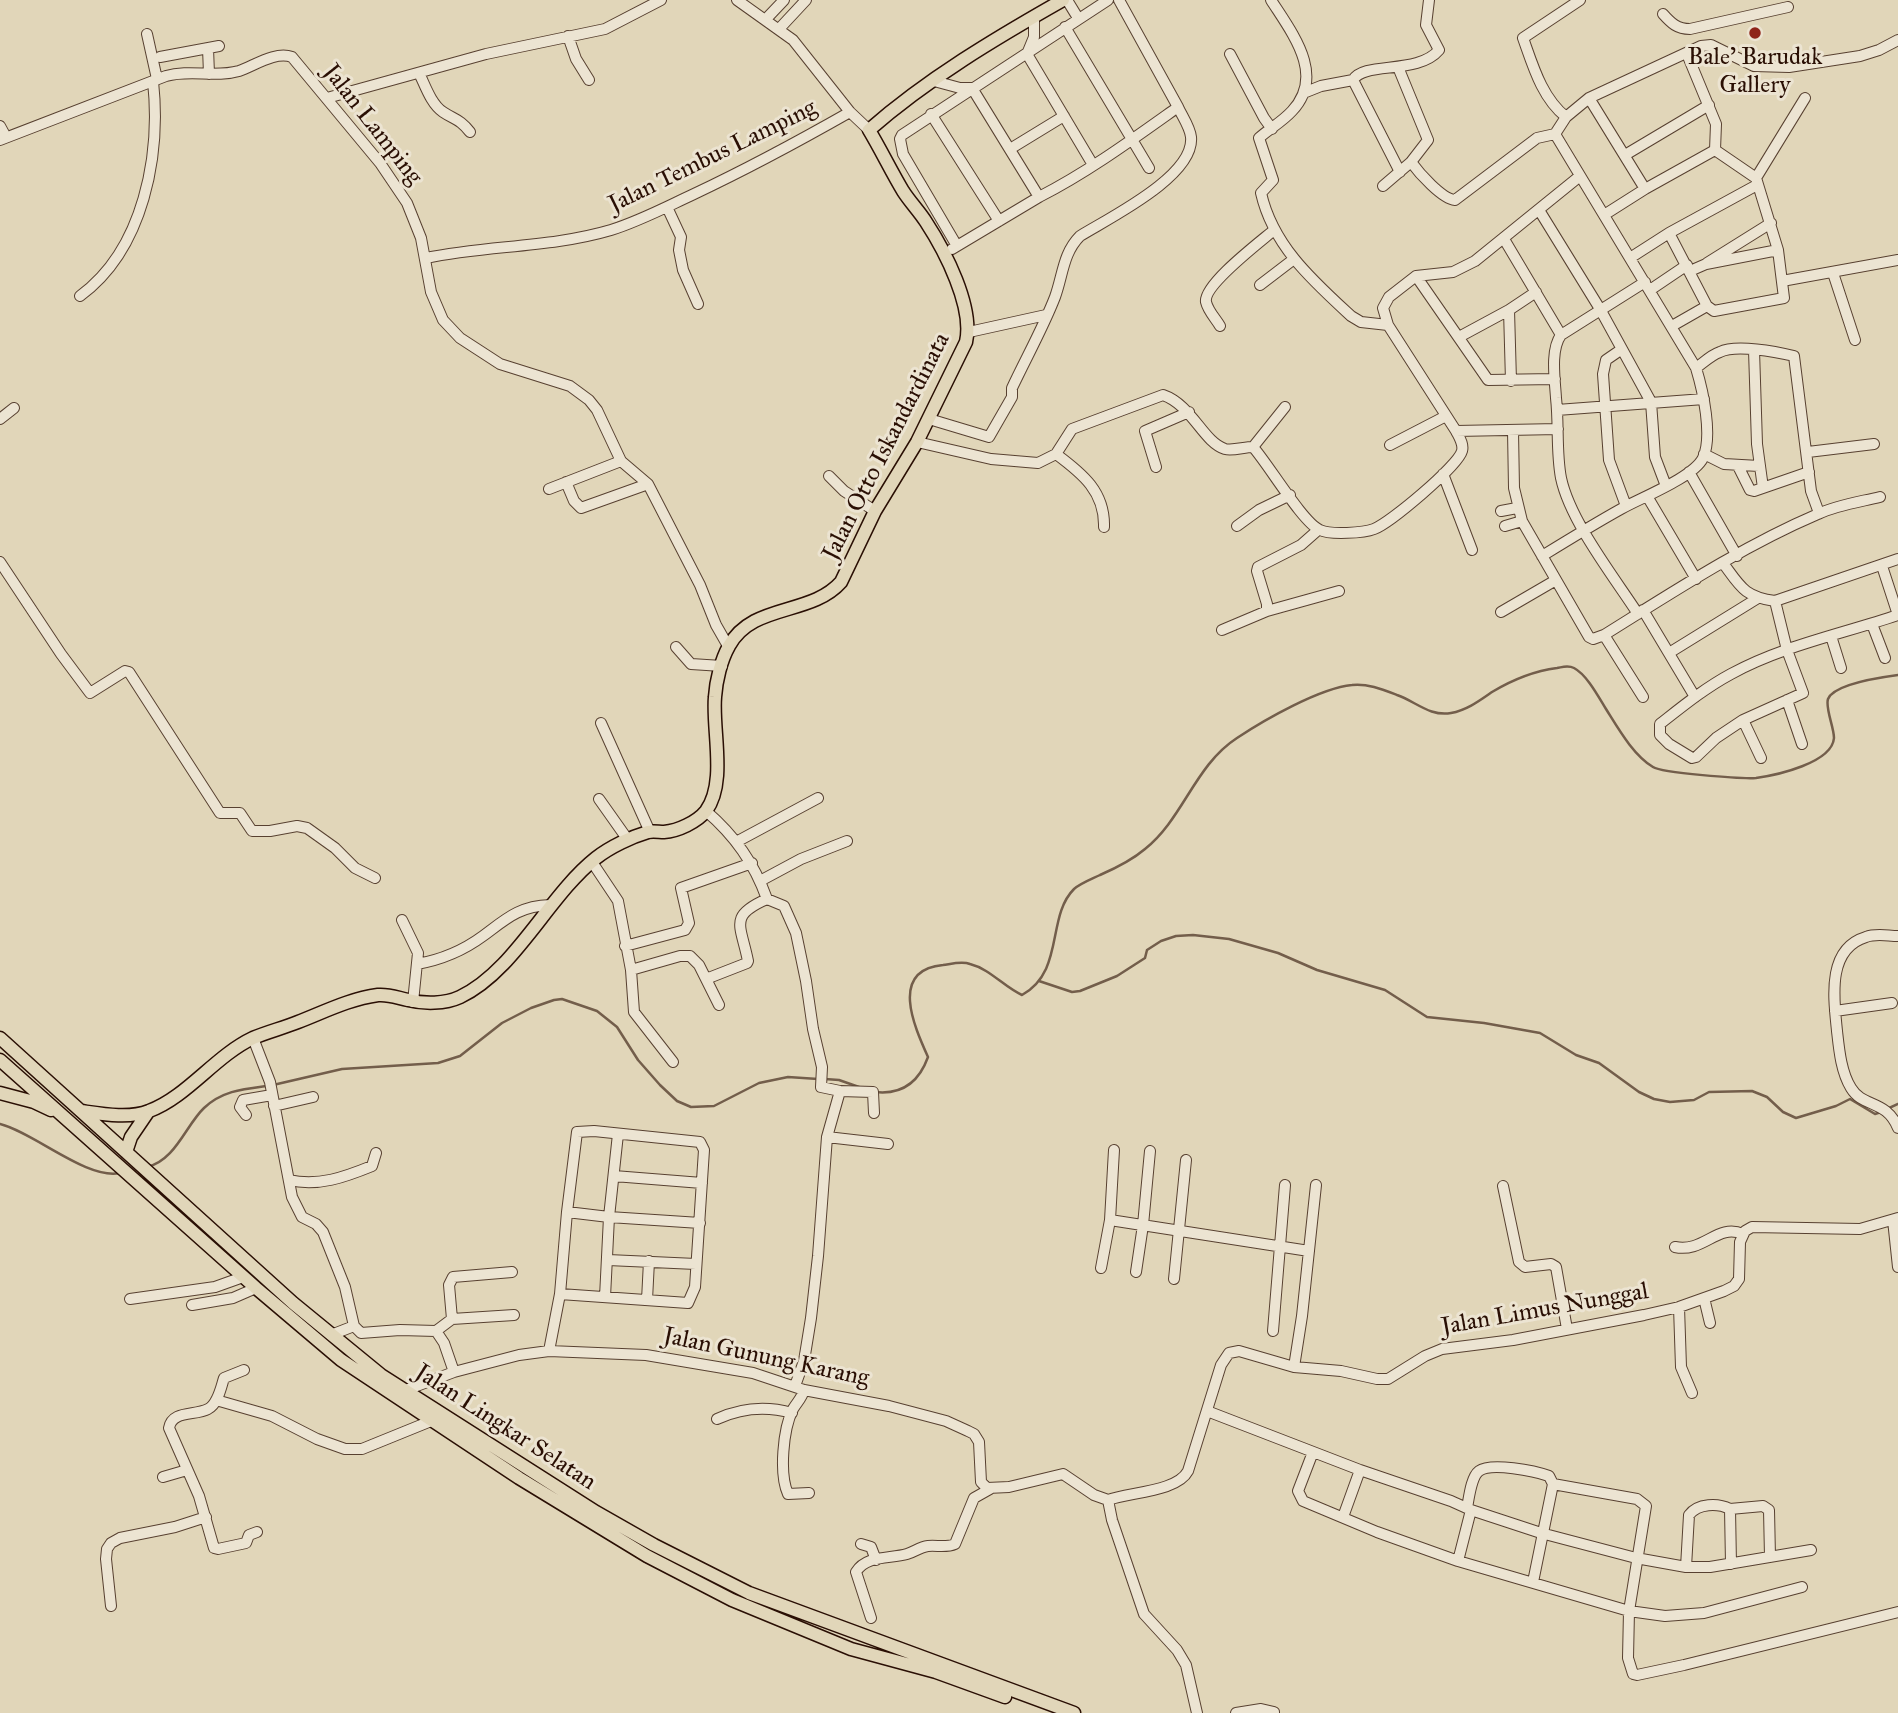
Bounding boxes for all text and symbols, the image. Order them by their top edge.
marker: Bale' Barudak Gallery [1747,25,1763,41]
place label: Bale' Barudak Gallery [1688,44,1822,100]
street label: Jalan Lamping [316,59,428,191]
street label: Jalan Tembus Lamping [604,94,822,220]
street label: Jalan Otto Iskandardinata [817,329,957,565]
street label: Jalan Limus Nunggal [1439,1278,1651,1342]
street label: Jalan Gunung Karang [660,1322,872,1394]
street label: Jalan Lingkar Selatan [409,1359,601,1497]

